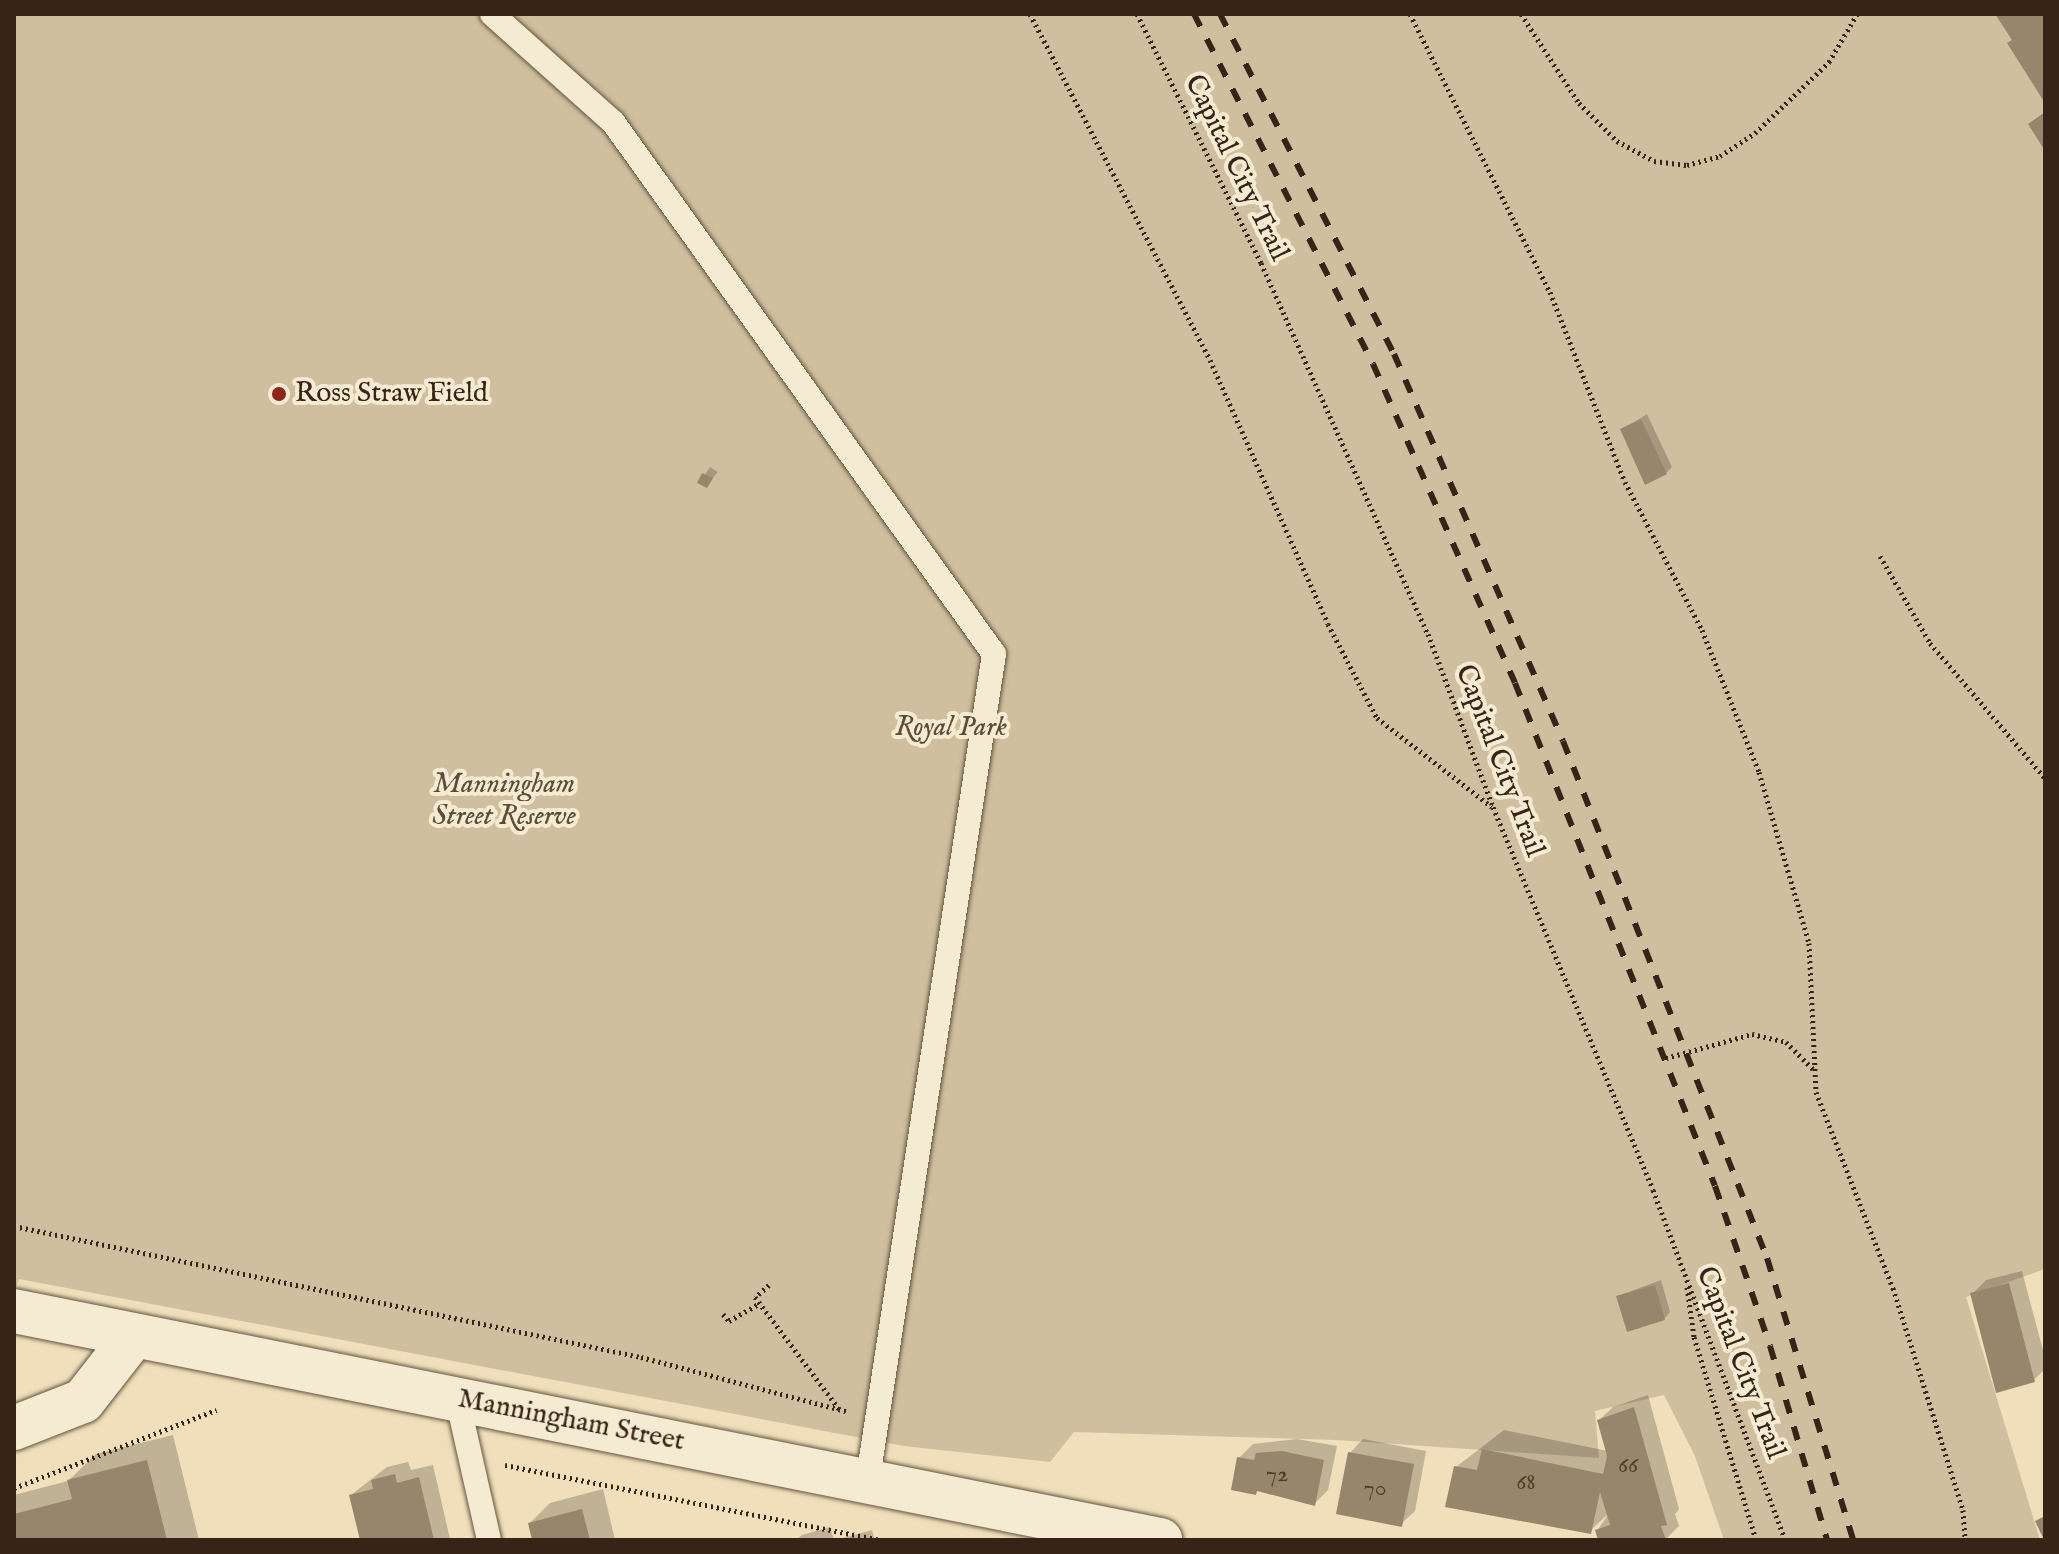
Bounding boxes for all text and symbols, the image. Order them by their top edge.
street label: Capital City Trail [1176,70,1296,266]
place label: Ross Straw Field [295,377,488,411]
marker: Ross Straw Field [270,385,288,403]
street label: Capital City Trail [1447,660,1551,862]
park label: Royal Park [895,711,1007,745]
park label: Manningham Street Reserve [432,768,576,834]
street label: Capital City Trail [1688,1262,1792,1464]
street label: Manningham Street [455,1383,687,1459]
house number: 66 [1618,1452,1638,1480]
house number: 72 [1266,1461,1288,1489]
house number: 68 [1516,1469,1536,1497]
house number: 70 [1363,1475,1387,1503]

